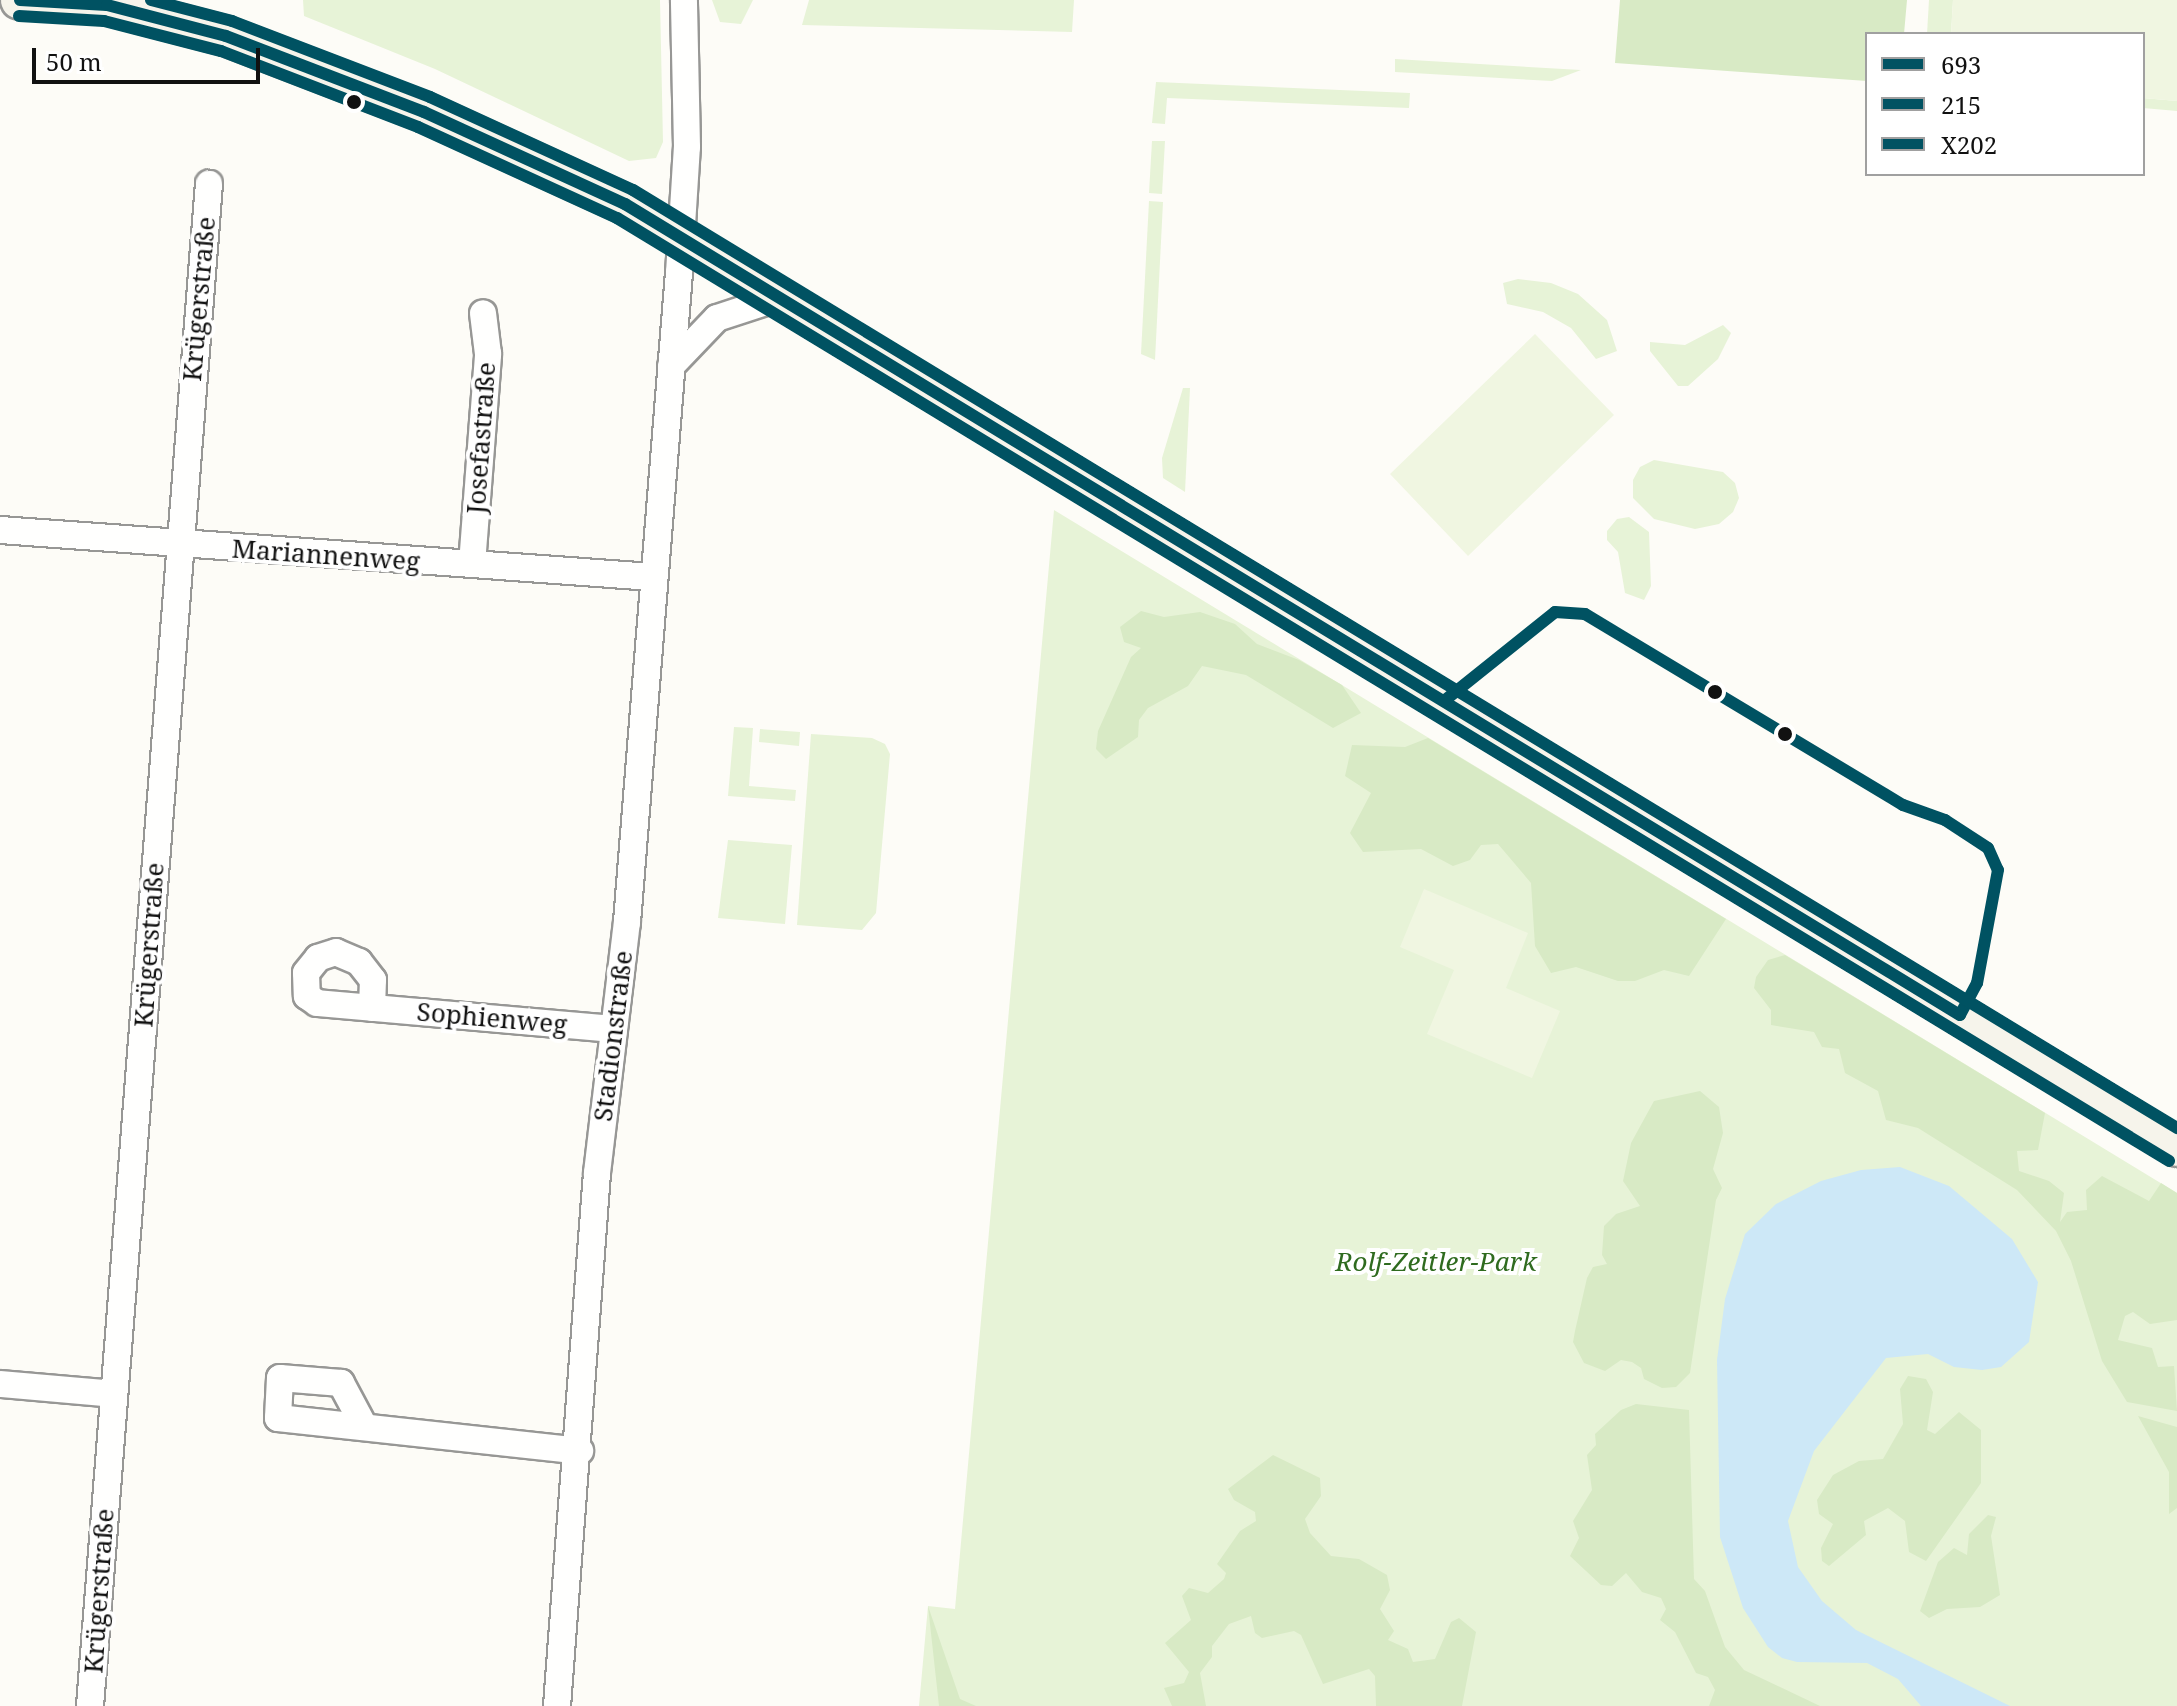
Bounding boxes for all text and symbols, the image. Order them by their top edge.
scale bar [36,32,264,82]
legend [1865,32,2145,176]
text: 50 m [46,45,102,78]
text: 693 [1941,48,1981,81]
text: 215 [1941,88,1981,121]
unlabelled marker [346,94,362,110]
text: X202 [1941,128,1997,161]
street label: Krügerstraße [176,215,222,383]
street label: Josefastraße [460,361,502,515]
street label: Mariannenweg [231,533,421,577]
unlabelled marker [1707,684,1723,700]
unlabelled marker [1777,726,1793,742]
street label: Krügerstraße [128,862,170,1028]
street label: Stadionstraße [587,949,639,1123]
street label: Sophienweg [415,996,569,1040]
park label: Rolf-Zeitler-Park [1335,1246,1537,1278]
street label: Krügerstraße [78,1508,120,1674]

